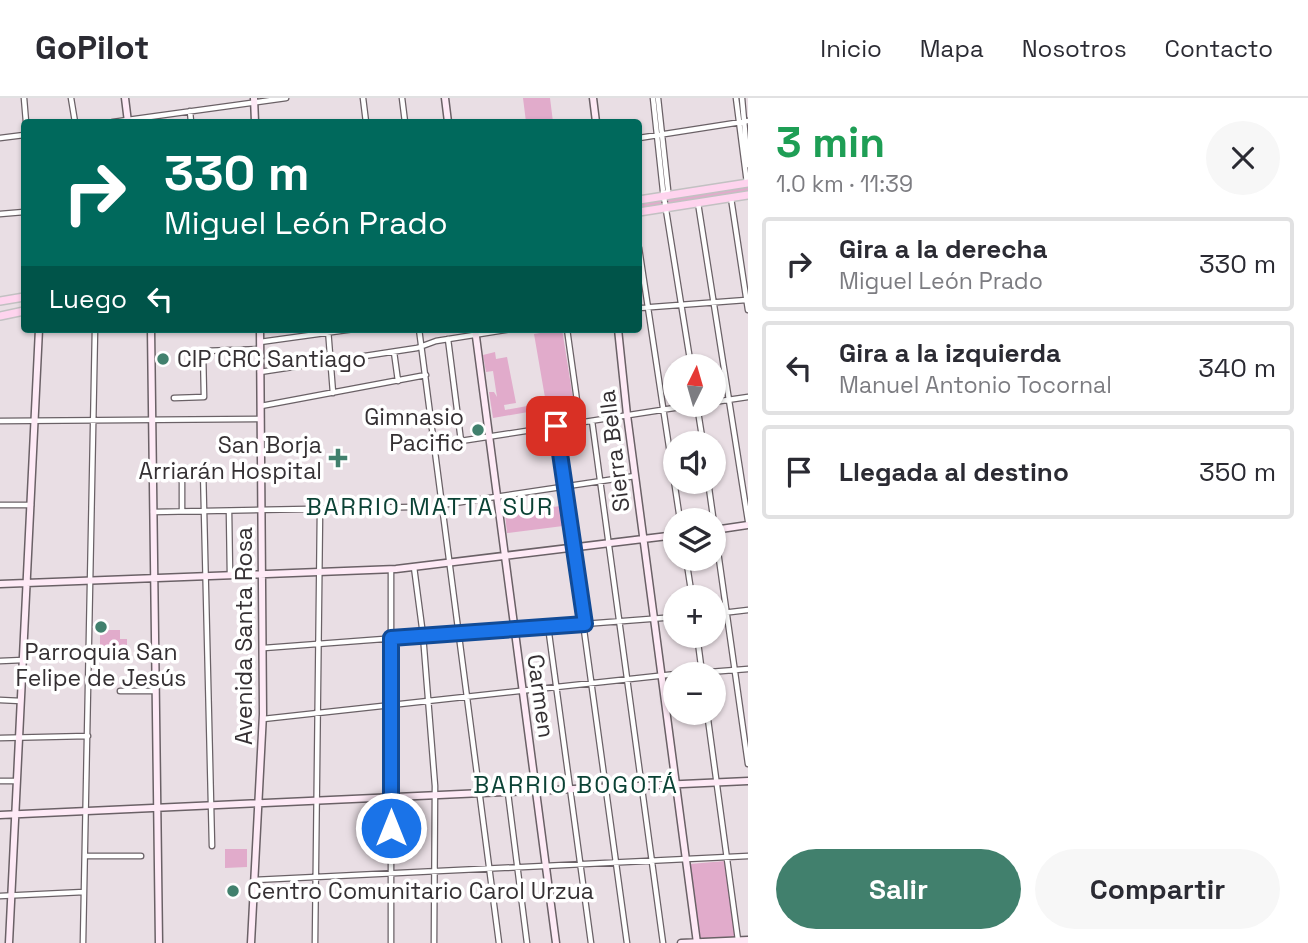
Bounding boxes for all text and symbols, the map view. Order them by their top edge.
text: GoPilot [35,27,149,69]
text: Inicio [820,33,882,64]
text: Mapa [920,33,984,64]
text: Nosotros [1022,33,1127,64]
text: Contacto [1165,33,1273,64]
text: 3 min [776,116,885,169]
button: close [1206,121,1280,195]
text: 330 m [164,142,310,204]
icon: right [49,147,140,238]
text: 1.0 km · 11:39 [776,169,913,199]
text: Miguel León Prado [164,203,448,243]
text: Gira a la derecha [839,232,1048,266]
icon: right [780,245,818,283]
text: 330 m [1199,247,1276,281]
text: Miguel León Prado [839,266,1043,296]
icon: left [141,280,179,318]
text: Luego [49,282,127,316]
text: Gira a la izquierda [839,336,1061,370]
place label: CIP CRC Santiago [177,344,366,374]
icon: left [780,349,818,387]
marker: CIP CRC Santiago [155,351,171,367]
text: 340 m [1198,351,1276,385]
north arrow [663,354,726,416]
map controls [663,354,726,725]
text: Manuel Antonio Tocornal [839,370,1112,400]
street label: Sierra Bella [592,388,636,514]
pin [526,396,586,456]
place label: Gimnasio Pacific [364,402,464,458]
icon: arrive [537,407,575,445]
marker: Gimnasio Pacific [470,422,486,438]
place label: San Borja Arriarán Hospital [139,430,322,486]
button: sound [663,431,726,494]
marker: San Borja Arriarán Hospital [328,448,348,468]
icon: arrive [780,453,818,491]
text: Llegada al destino [839,455,1069,489]
text: 350 m [1199,455,1276,489]
district label: BARRIO MATTA SUR [306,491,554,522]
button: layers [663,508,726,571]
street label: Avenida Santa Rosa [229,527,259,745]
button: + [663,585,726,648]
marker: Parroquia San Felipe de Jesús [93,619,109,635]
place label: Parroquia San Felipe de Jesús [16,637,186,693]
street label: Carmen [520,652,562,740]
button: − [663,662,726,725]
district label: BARRIO BOGOTÁ [473,769,679,800]
position arrow [354,791,428,865]
button: Salir [776,849,1021,929]
button: Compartir [1035,849,1280,929]
place label: Centro Comunitario Carol Urzua [247,876,594,906]
marker: Centro Comunitario Carol Urzua [225,883,241,899]

